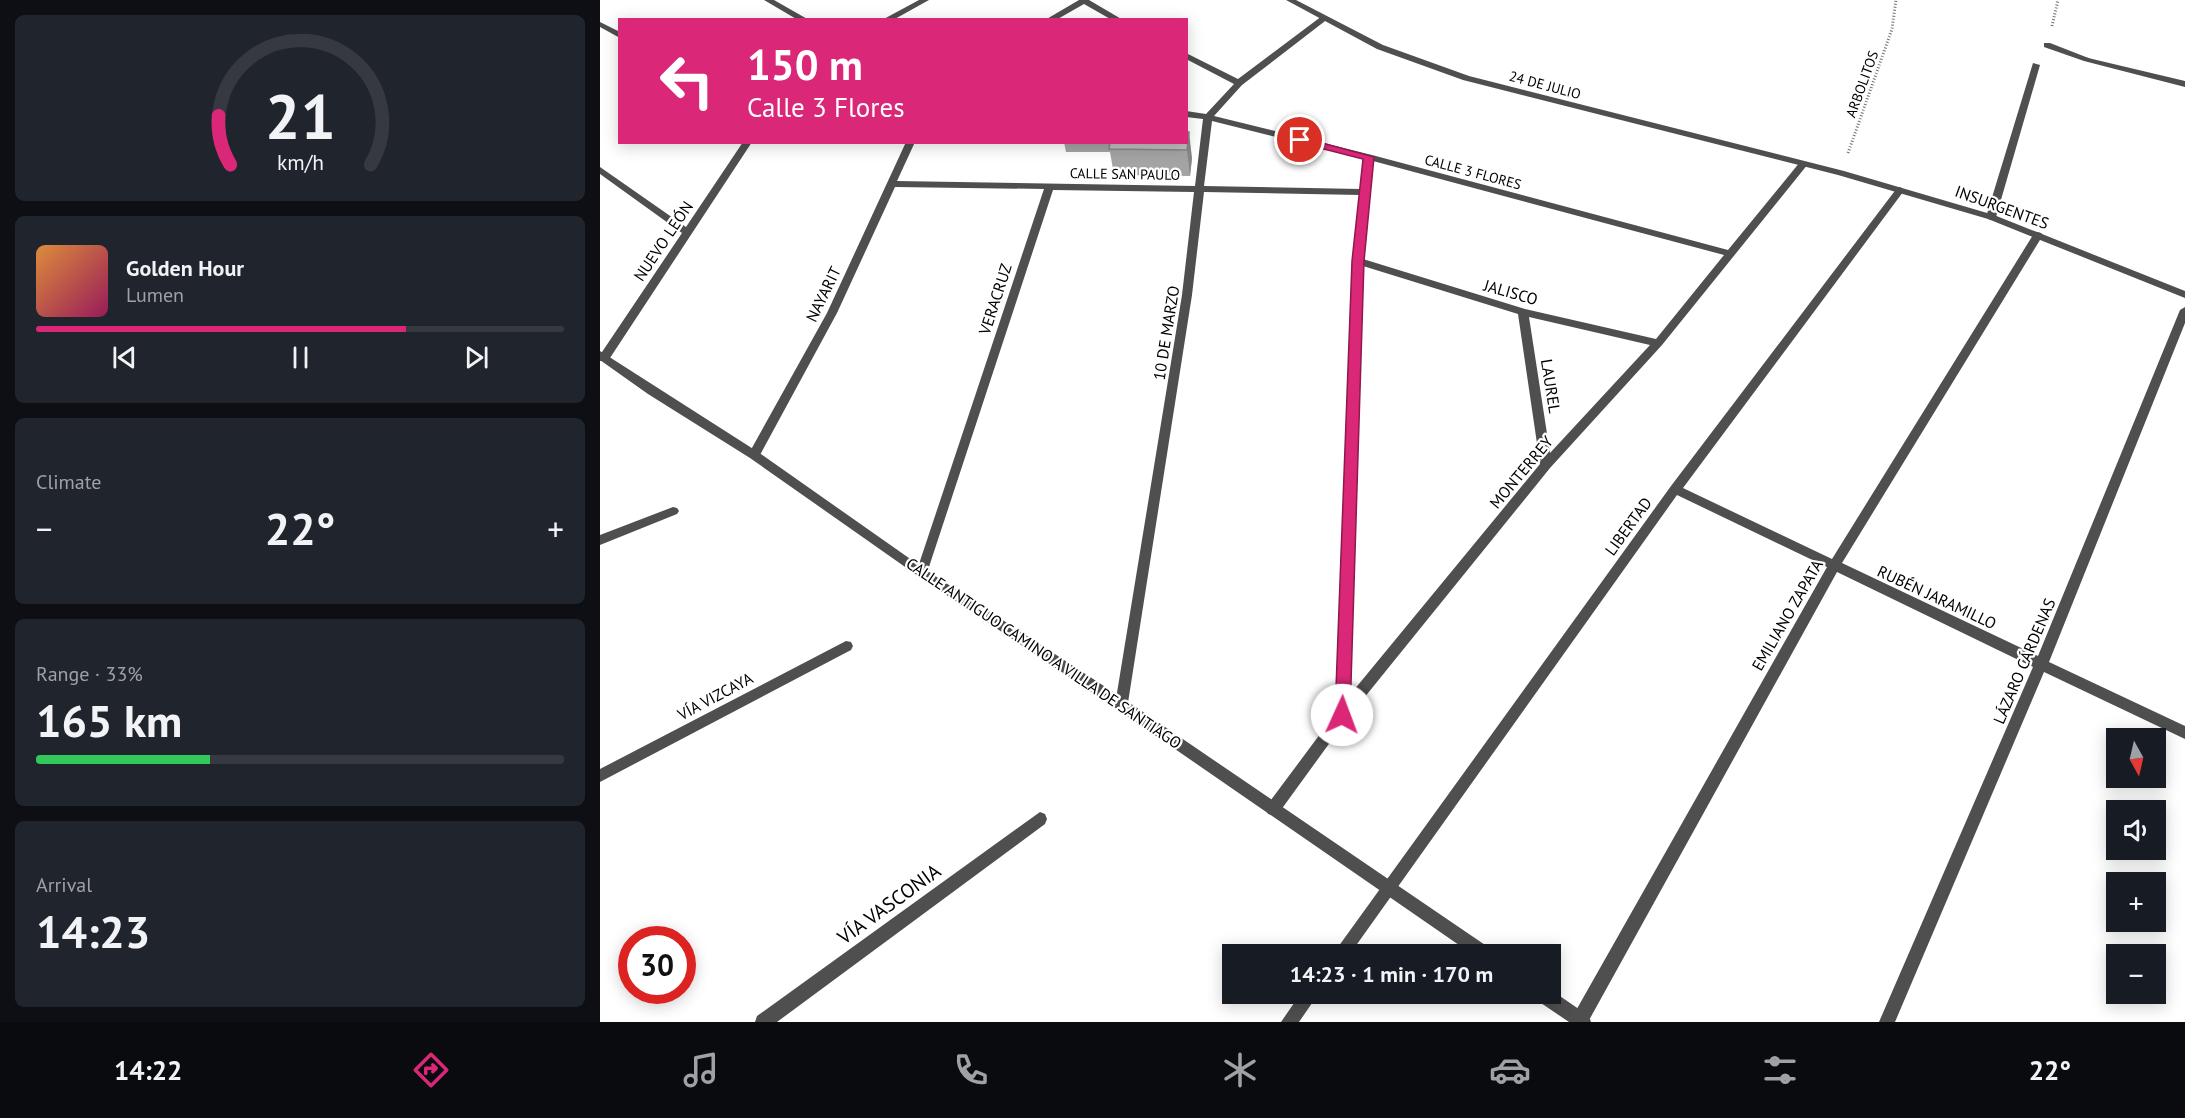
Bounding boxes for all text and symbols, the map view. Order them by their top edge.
text: 150 m [747,37,863,92]
icon: left [648,42,726,120]
street label: ARBOLITOS [1842,48,1882,120]
street label: 24 DE JULIO [1507,67,1583,103]
text: 21 [265,75,335,156]
text: Calle 3 Flores [747,90,905,124]
pin [1274,114,1325,165]
icon: arrive [1283,123,1316,156]
text: km/h [276,149,323,177]
street label: CALLE 3 FLORES [1423,150,1523,194]
street label: CALLE SAN PAULO [1070,164,1180,184]
street label: INSURGENTES [1952,181,2052,233]
street label: NUEVO LEÓN [629,197,697,285]
text: Golden Hour [126,254,244,282]
street label: VERACRUZ [974,261,1016,338]
street label: NAYARIT [801,263,845,325]
street label: JALISCO [1481,275,1540,309]
text: Lumen [126,282,184,308]
street label: 10 DE MARZO [1149,284,1183,382]
icon: previous [108,341,141,374]
icon: pause [284,341,317,374]
icon: next [460,341,493,374]
street label: LAUREL [1537,358,1565,414]
street label: MONTERREY [1485,432,1557,512]
text: Climate [36,469,102,495]
street label: LIBERTAD [1600,493,1656,559]
text: 22° [265,499,335,557]
text: − [36,507,53,550]
text: + [547,507,564,550]
street label: CALLE ANTIGUO CAMINO A VILLA DE SANTIAGO [902,553,1186,753]
street label: EMILIANO ZAPATA [1747,555,1827,674]
street label: RUBÉN JARAMILLO [1874,561,2000,633]
street label: LÁZARO CÁRDENAS [1989,595,2059,727]
text: Range · 33% [36,661,143,687]
street label: VÍA VIZCAYA [673,668,757,725]
position arrow [1310,683,1374,747]
text: 165 km [36,691,182,749]
north arrow [2106,728,2166,788]
map controls [2106,728,2166,1004]
button: sound [2106,800,2166,860]
street label: VÍA VASCONIA [832,858,946,951]
text: Arrival [36,872,92,898]
button: + [2106,872,2166,932]
text: 14:23 [36,902,150,960]
speed limit sign: 30 [618,926,696,1004]
button: − [2106,944,2166,1004]
text: 14:23 · 1 min · 170 m [1290,960,1493,988]
icon: directions [410,1049,452,1091]
icon: music [680,1049,722,1091]
icon: phone [950,1049,992,1091]
icon: climate [1219,1049,1261,1091]
icon: car [1489,1049,1531,1091]
icon: filters [1759,1049,1801,1091]
text: 14:22 [114,1053,182,1087]
text: 22° [2029,1053,2071,1087]

